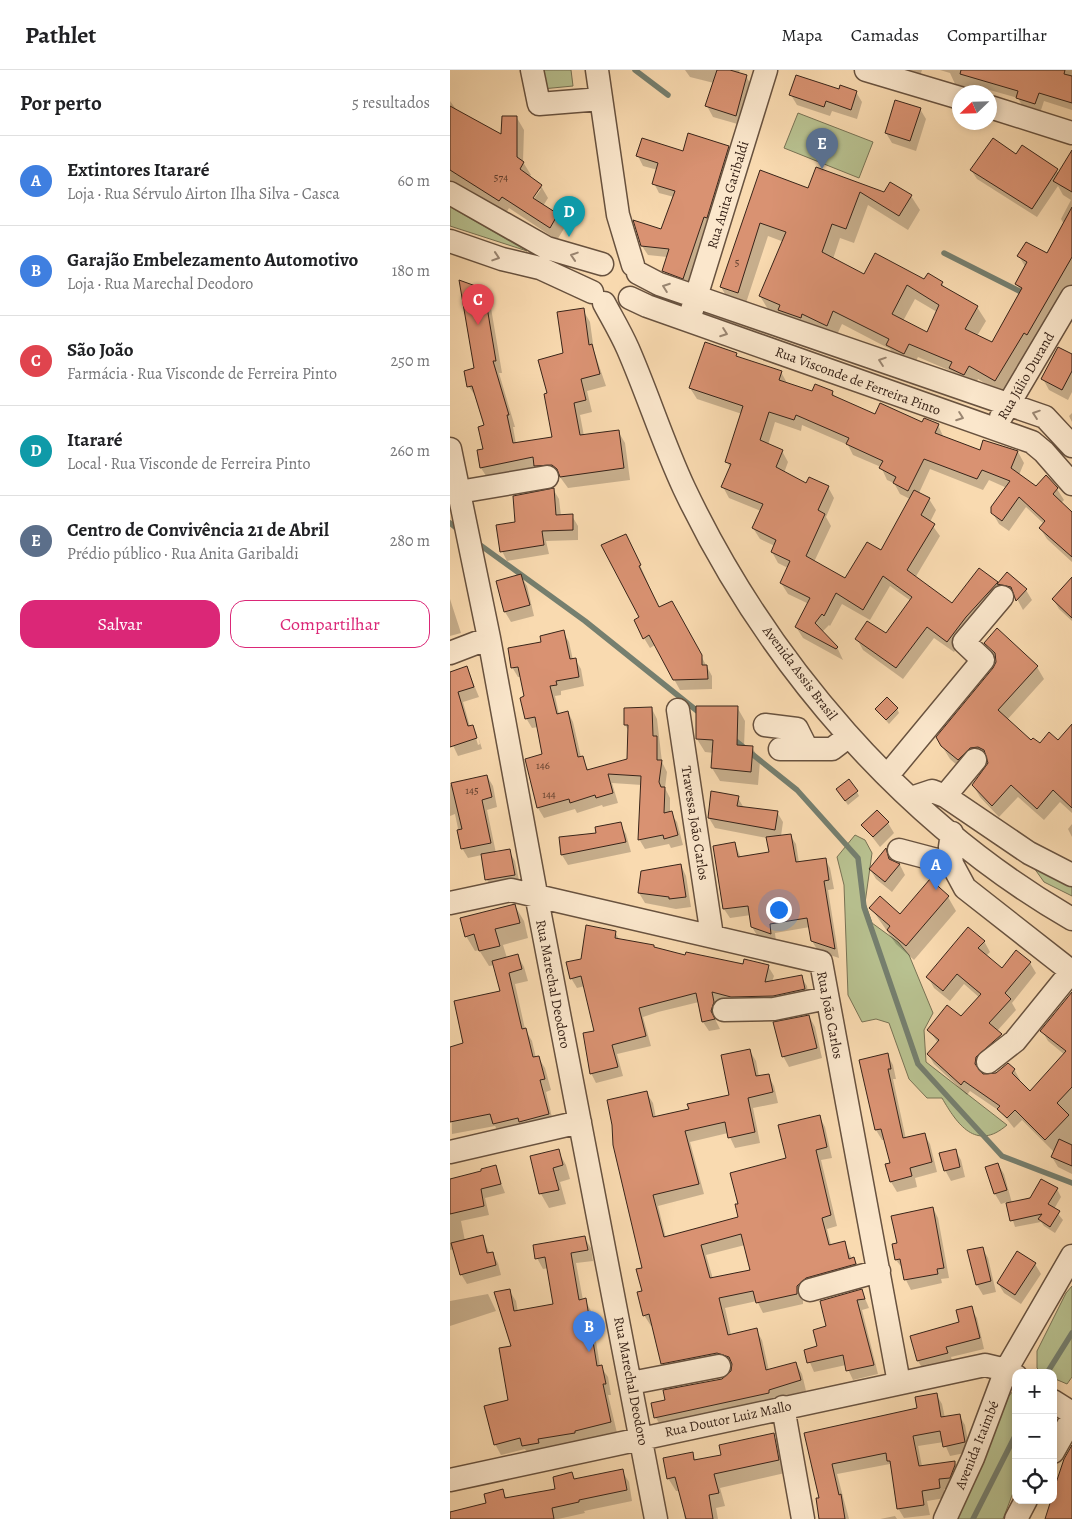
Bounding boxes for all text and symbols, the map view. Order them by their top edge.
text: Pathlet [25,19,96,51]
text: Mapa [781,23,823,47]
text: Camadas [851,23,919,47]
text: Compartilhar [947,23,1047,47]
north arrow [952,85,997,130]
text: Por perto [20,89,102,117]
text: 5 resultados [352,92,430,114]
pin: E [806,128,838,169]
street label: Rua Anita Garibaldi [703,139,753,251]
text: Extintores Itararé [67,157,209,183]
text: A [31,170,41,192]
text: 60 m [398,170,430,192]
house number: 574 [494,170,508,185]
text: Loja · Rua Sérvulo Airton Ilha Silva - Casca [67,183,340,205]
pin: D [553,196,585,237]
text: Garajão Embelezamento Automotivo [67,247,358,273]
one-way arrow [492,251,500,261]
one-way arrow [571,252,579,262]
house number: 5 [735,255,740,270]
text: B [31,260,41,282]
text: 180 m [392,260,430,282]
text: Loja · Rua Marechal Deodoro [67,273,253,295]
one-way arrow [663,282,671,292]
pin: C [462,284,494,325]
one-way arrow [719,327,728,337]
street label: Rua Júlio Durand [993,328,1059,423]
text: São João [67,337,134,363]
street label: Rua Visconde de Ferreira Pinto [773,342,943,420]
text: C [31,350,41,372]
text: 250 m [391,350,430,372]
one-way arrow [879,357,887,367]
text: Farmácia · Rua Visconde de Ferreira Pinto [67,363,337,385]
one-way arrow [1032,410,1041,420]
one-way arrow [955,411,964,421]
text: Itararé [67,427,123,453]
text: D [30,440,42,462]
text: 260 m [390,440,430,462]
text: Local · Rua Visconde de Ferreira Pinto [67,453,311,475]
text: Centro de Convivência 21 de Abril [67,517,329,543]
text: E [31,530,41,552]
text: 280 m [390,530,430,552]
text: Prédio público · Rua Anita Garibaldi [67,543,299,565]
button: Salvar [20,600,220,648]
button: Compartilhar [230,600,430,648]
street label: Avenida Assis Brasil [758,621,842,724]
house number: 146 [536,758,550,773]
street label: Travessa João Carlos [677,764,713,882]
house number: 145 [465,783,479,798]
house number: 144 [542,787,556,802]
pin: A [920,849,952,890]
your location [766,897,792,923]
street label: Rua Marechal Deodoro [531,918,575,1050]
street label: Rua João Carlos [812,970,848,1060]
pin: B [573,1311,605,1352]
street label: Rua Marechal Deodoro [609,1315,653,1447]
map controls [1012,1369,1057,1504]
button: + [1012,1369,1057,1414]
street label: Rua Doutor Luiz Mallo [663,1396,793,1442]
street label: Avenida Itaimbé [950,1398,1003,1493]
button: − [1012,1414,1057,1459]
button: locate [1012,1459,1057,1504]

